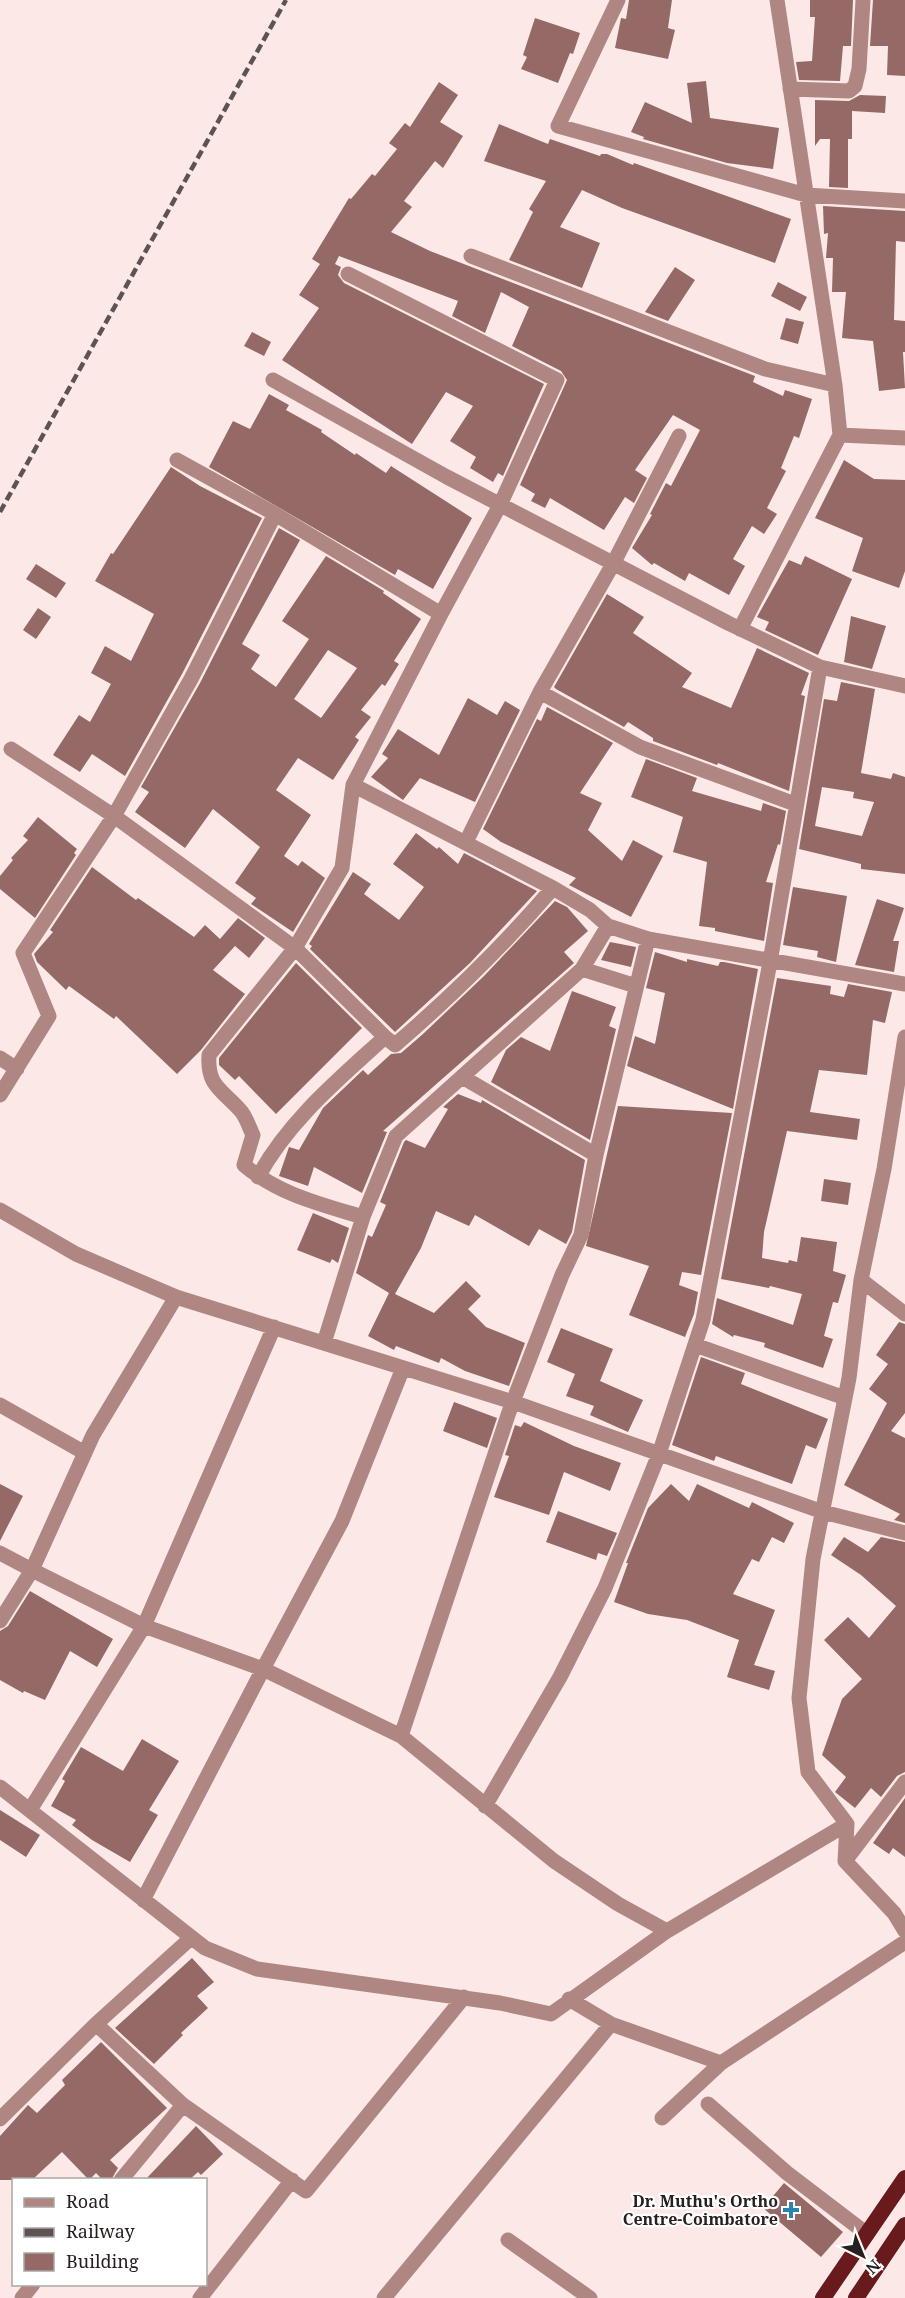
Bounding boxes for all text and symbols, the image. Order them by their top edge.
legend [12,2178,207,2286]
text: Road [66,2189,109,2213]
place label: Dr. Muthu's Ortho Centre-Coimbatore [623,2190,778,2230]
marker: Dr. Muthu's Ortho Centre-Coimbatore [782,2201,800,2219]
text: Railway [66,2219,136,2243]
north arrow [833,2226,893,2286]
text: Building [66,2249,139,2273]
text: N [861,2255,885,2280]

